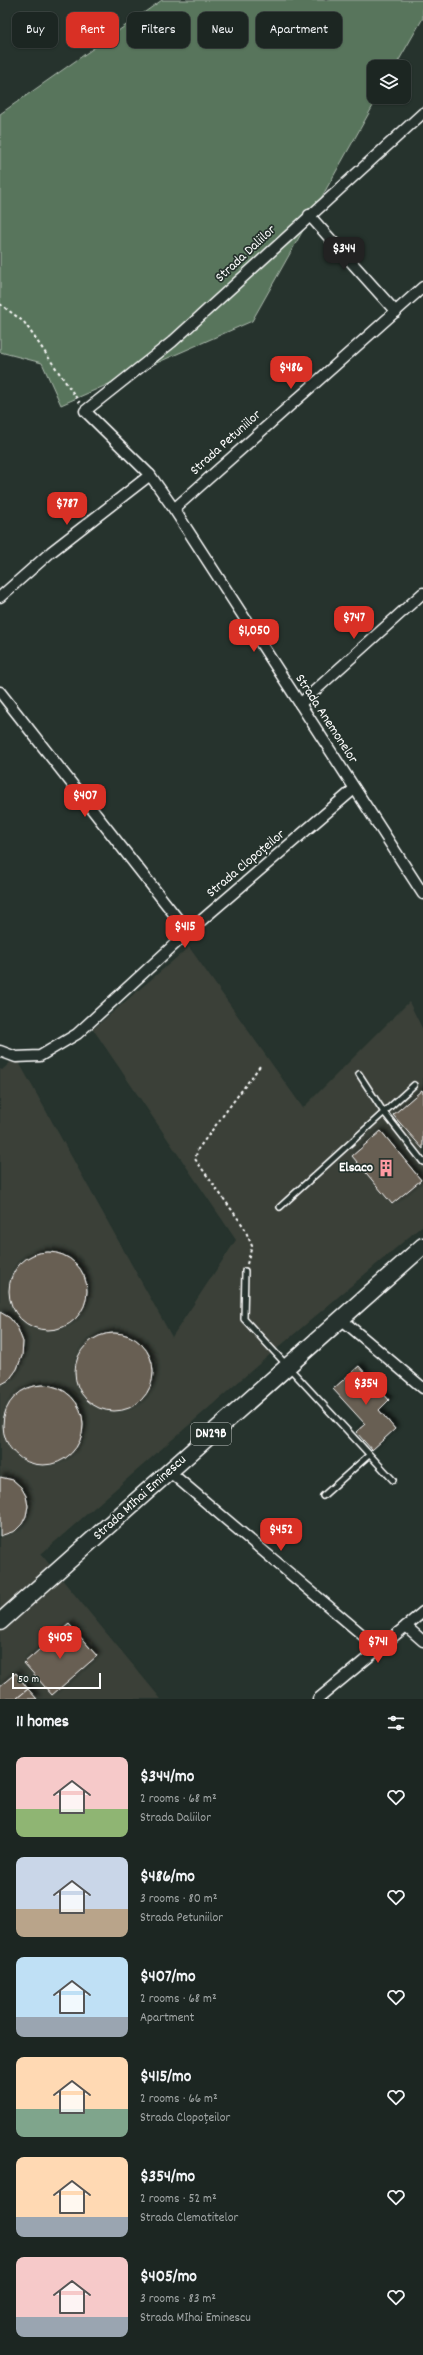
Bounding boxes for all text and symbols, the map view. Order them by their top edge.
chip: Buy [12,12,58,48]
chip: Rent [66,12,119,48]
chip: Filters [127,12,190,48]
chip: New [198,12,248,48]
chip: Apartment [256,12,342,48]
map controls [367,60,411,104]
button: layers [367,60,411,104]
street label: Strada Daliilor [211,220,281,287]
pin: $344 [320,237,368,271]
text: $344 [332,240,356,259]
pin: $486 [267,356,315,390]
text: $486 [279,359,303,378]
street label: Strada Petuniilor [186,405,267,480]
pin: $787 [43,492,91,526]
text: $787 [56,495,78,514]
pin: $747 [330,606,378,640]
text: $747 [343,609,365,628]
pin: $1,050 [221,619,287,653]
text: $1,050 [238,622,270,641]
street label: Strada Anemonelor [290,670,363,768]
pin: $407 [61,784,109,818]
text: $407 [73,787,97,806]
street label: Strada Clopoțeilor [202,825,290,903]
pin: $415 [161,915,209,949]
text: $415 [175,918,195,937]
place label: Elsaco [339,1158,373,1178]
building icon: Elsaco [376,1158,396,1178]
pin: $354 [342,1372,390,1406]
text: $354 [354,1375,378,1394]
road number: DN29B [191,1423,231,1445]
street label: Strada MIhai Eminescu [89,1451,191,1545]
pin: $452 [257,1518,305,1552]
text: $452 [269,1521,293,1540]
pin: $405 [36,1626,84,1660]
text: $405 [47,1629,73,1648]
pin: $741 [354,1630,402,1664]
text: $741 [368,1633,388,1652]
scale bar [12,1671,101,1690]
text: 50 m [18,1672,39,1688]
text: 11 homes [16,1711,69,1735]
icon: filters [385,1712,407,1734]
text: $344/mo [140,1766,194,1790]
icon: home [48,1773,96,1821]
icon: heart [385,1786,407,1808]
text: 2 rooms · 68 m² [140,1790,217,1809]
text: Strada Daliilor [140,1809,211,1828]
text: $486/mo [140,1866,195,1890]
icon: home [48,1873,96,1921]
icon: heart [385,1886,407,1908]
text: 3 rooms · 80 m² [140,1890,217,1909]
text: Strada Petuniilor [140,1909,223,1928]
text: $407/mo [140,1966,196,1990]
icon: home [48,1973,96,2021]
icon: heart [385,1986,407,2008]
text: 2 rooms · 68 m² [140,1990,217,2009]
text: Apartment [140,2009,194,2028]
text: $415/mo [140,2066,191,2090]
icon: home [48,2073,96,2121]
icon: heart [385,2086,407,2108]
text: 2 rooms · 66 m² [140,2090,218,2109]
text: Strada Clopoțeilor [140,2109,230,2128]
text: $354/mo [140,2166,195,2190]
icon: home [48,2173,96,2221]
icon: heart [385,2186,407,2208]
text: 2 rooms · 52 m² [140,2190,217,2209]
text: Strada Clematitelor [140,2209,238,2228]
text: $405/mo [140,2266,197,2290]
icon: home [48,2273,96,2321]
icon: heart [385,2286,407,2308]
text: 3 rooms · 83 m² [140,2290,216,2309]
text: Strada MIhai Eminescu [140,2309,251,2328]

